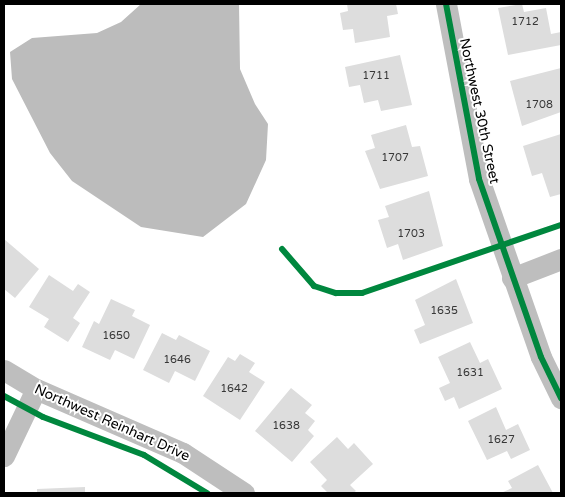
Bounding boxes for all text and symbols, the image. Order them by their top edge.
house number: 1712 [511,15,539,29]
street label: Northwest 30th Street [455,37,503,185]
house number: 1711 [362,69,390,83]
house number: 1708 [525,98,553,112]
house number: 1707 [381,151,409,165]
house number: 1703 [397,227,425,241]
house number: 1635 [430,304,458,318]
house number: 1650 [102,329,130,343]
house number: 1646 [163,353,191,367]
house number: 1631 [456,366,484,380]
street label: Northwest Reinhart Drive [32,381,192,465]
house number: 1642 [220,382,248,396]
house number: 1638 [272,419,300,433]
house number: 1627 [487,433,515,447]

